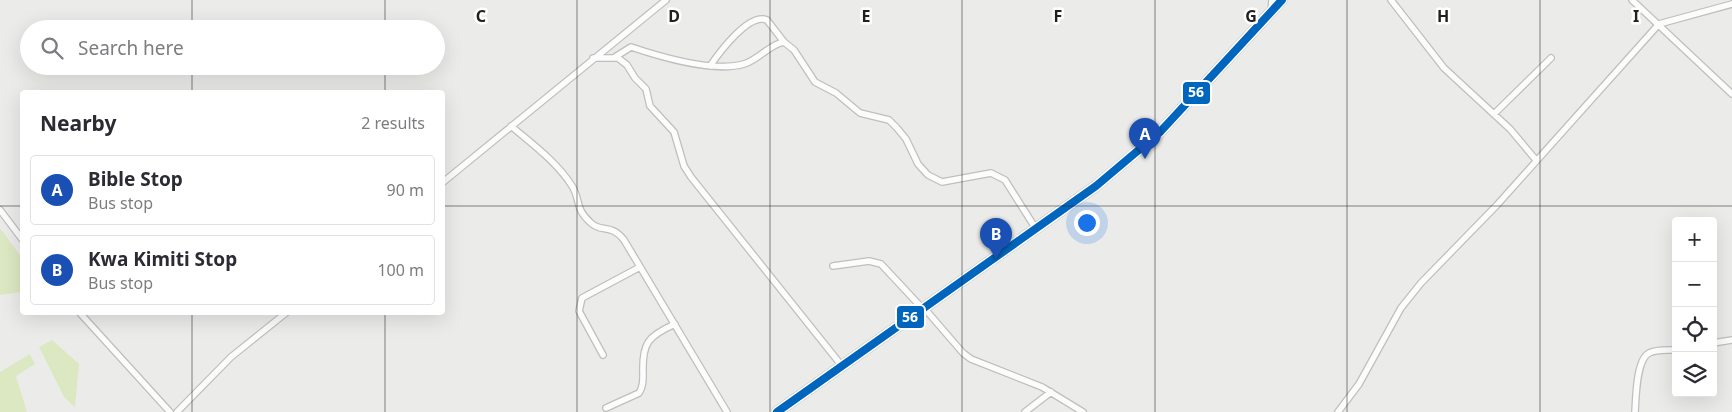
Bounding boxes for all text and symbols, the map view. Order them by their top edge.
text: C [476,5,486,27]
text: D [668,5,680,27]
text: E [862,5,871,27]
text: F [1054,5,1062,27]
text: G [1245,5,1257,27]
text: H [1437,5,1449,27]
text: I [1633,5,1639,27]
search box [20,20,445,75]
icon: search [38,34,66,62]
text: Search here [78,35,184,61]
line badge: 56 [1182,81,1211,105]
text: 56 [1188,82,1204,101]
text: Nearby [40,109,116,137]
text: 2 results [361,112,425,134]
pin: A [1129,118,1161,159]
text: Bible Stop [88,166,183,192]
text: A [51,179,63,201]
text: 90 m [387,179,424,201]
text: Bus stop [88,192,153,214]
your location [1074,210,1100,236]
map controls [1672,217,1717,397]
button: + [1672,217,1717,262]
pin: B [980,218,1012,259]
text: Kwa Kimiti Stop [88,246,237,272]
text: B [52,259,62,281]
text: 100 m [377,259,424,281]
button: − [1672,262,1717,307]
text: Bus stop [88,272,153,294]
line badge: 56 [896,305,925,329]
text: 56 [902,307,918,326]
button: locate [1672,307,1717,352]
button: layers [1672,352,1717,397]

